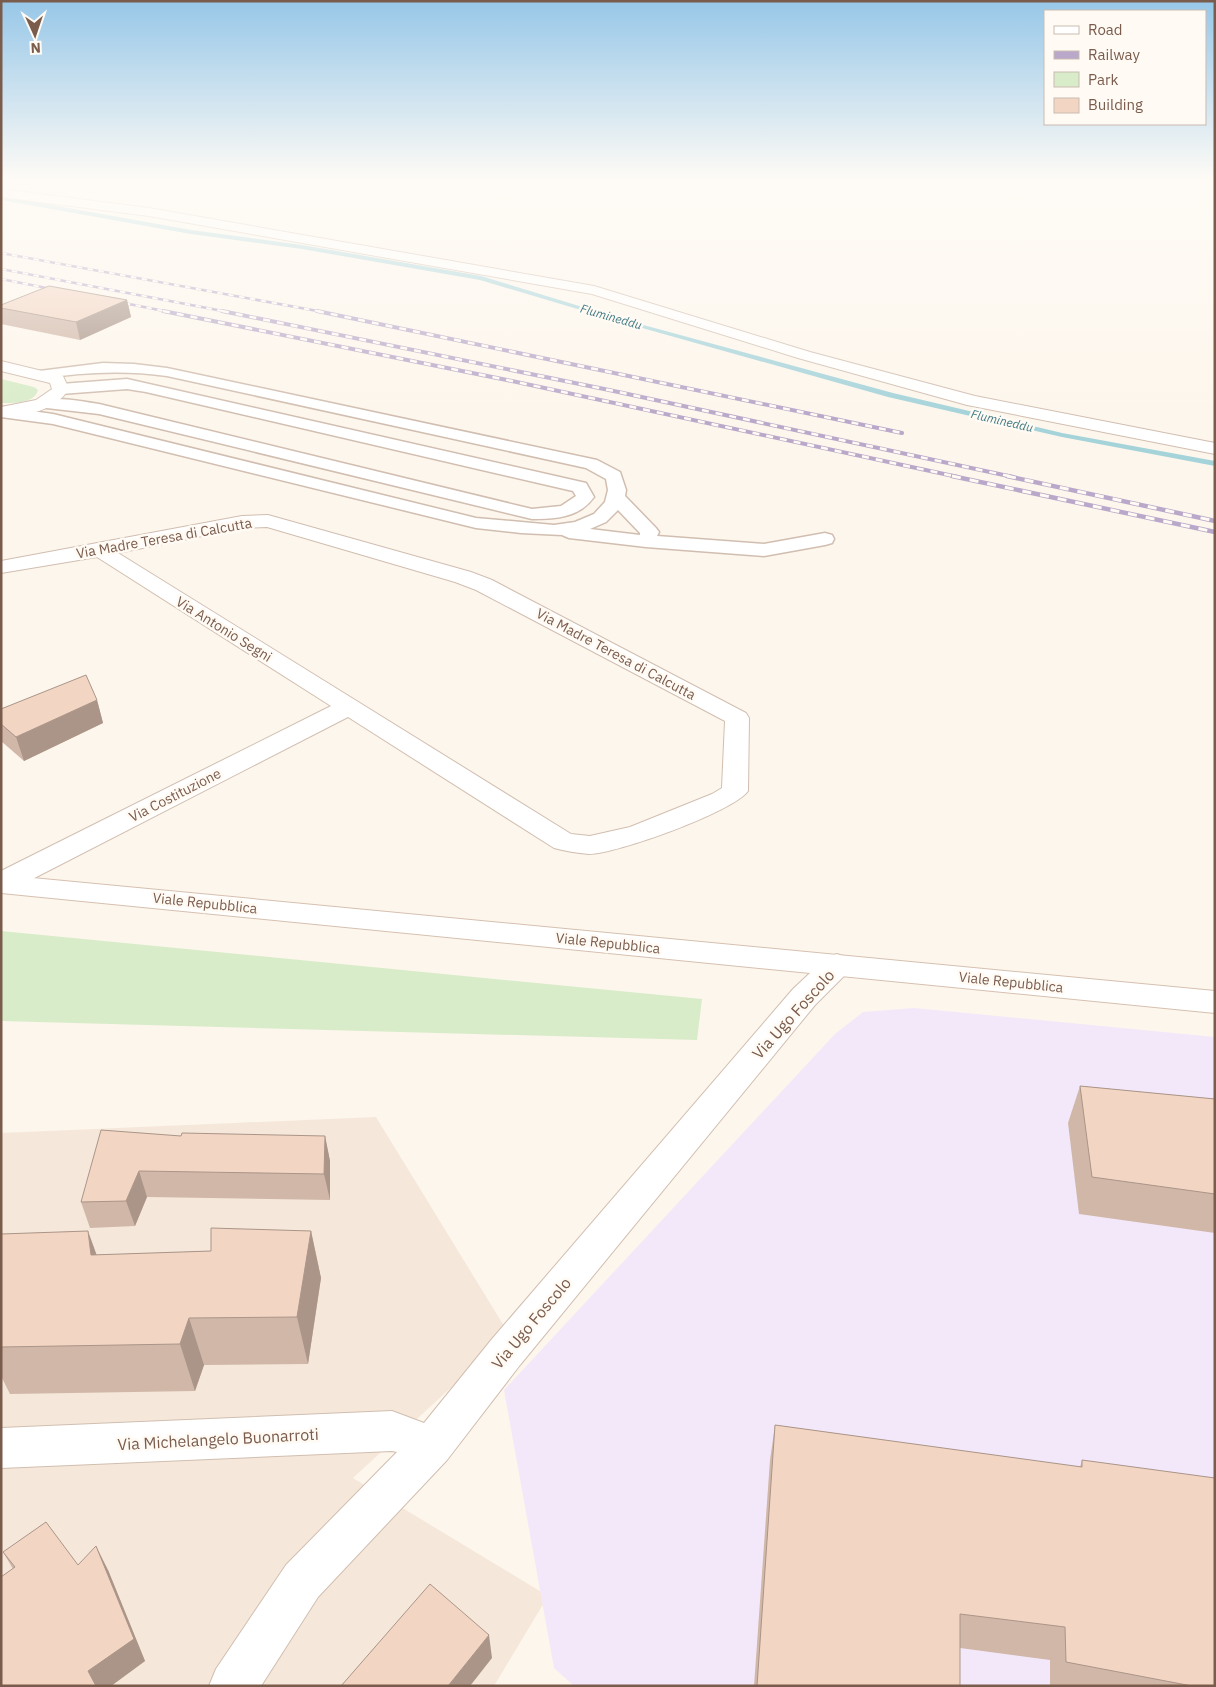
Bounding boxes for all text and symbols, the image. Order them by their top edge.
north arrow [10,10,60,60]
legend [1044,10,1206,125]
text: Road [1088,20,1123,39]
text: N [30,39,41,57]
text: Railway [1088,45,1141,64]
text: Park [1088,70,1118,89]
text: Building [1088,95,1143,114]
water label: Flumineddu [579,301,644,333]
water label: Flumineddu [970,406,1035,435]
street label: Via Madre Teresa di Calcutta [75,514,254,562]
street label: Via Antonio Segni [173,592,275,666]
street label: Via Madre Teresa di Calcutta [533,604,699,704]
street label: Via Costituzione [126,764,224,826]
street label: Viale Repubblica [152,889,259,917]
street label: Viale Repubblica [555,929,662,957]
street label: Via Ugo Foscolo [748,965,838,1063]
street label: Viale Repubblica [958,968,1065,996]
street label: Via Ugo Foscolo [487,1273,575,1373]
street label: Via Michelangelo Buonarroti [117,1424,319,1454]

